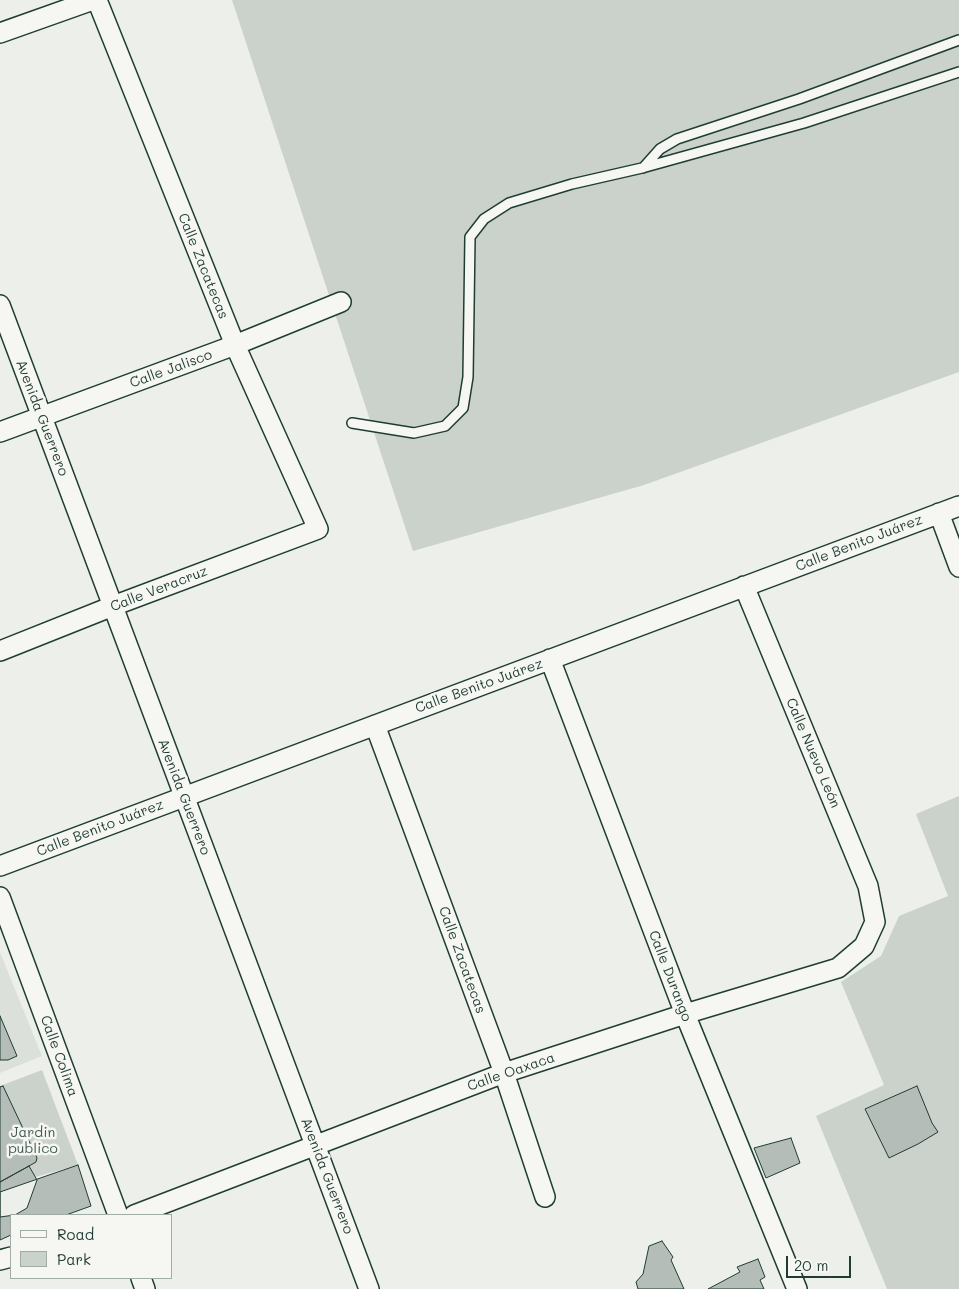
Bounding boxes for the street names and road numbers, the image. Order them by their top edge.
street label: Calle Zacatecas [174,211,232,321]
street label: Calle Jalisco [128,346,214,392]
street label: Avenida Guerrero [12,357,72,479]
street label: Calle Benito Juárez [793,511,925,575]
street label: Calle Veracruz [108,563,210,615]
street label: Calle Benito Juárez [413,655,545,717]
street label: Calle Nuevo León [782,695,844,811]
street label: Avenida Guerrero [154,736,214,858]
street label: Calle Benito Juárez [34,796,166,860]
street label: Calle Zacatecas [435,904,489,1016]
street label: Calle Durango [645,928,695,1024]
street label: Calle Colima [37,1013,81,1099]
street label: Calle Oaxaca [465,1049,557,1095]
street label: Avenida Guerrero [297,1115,357,1237]

